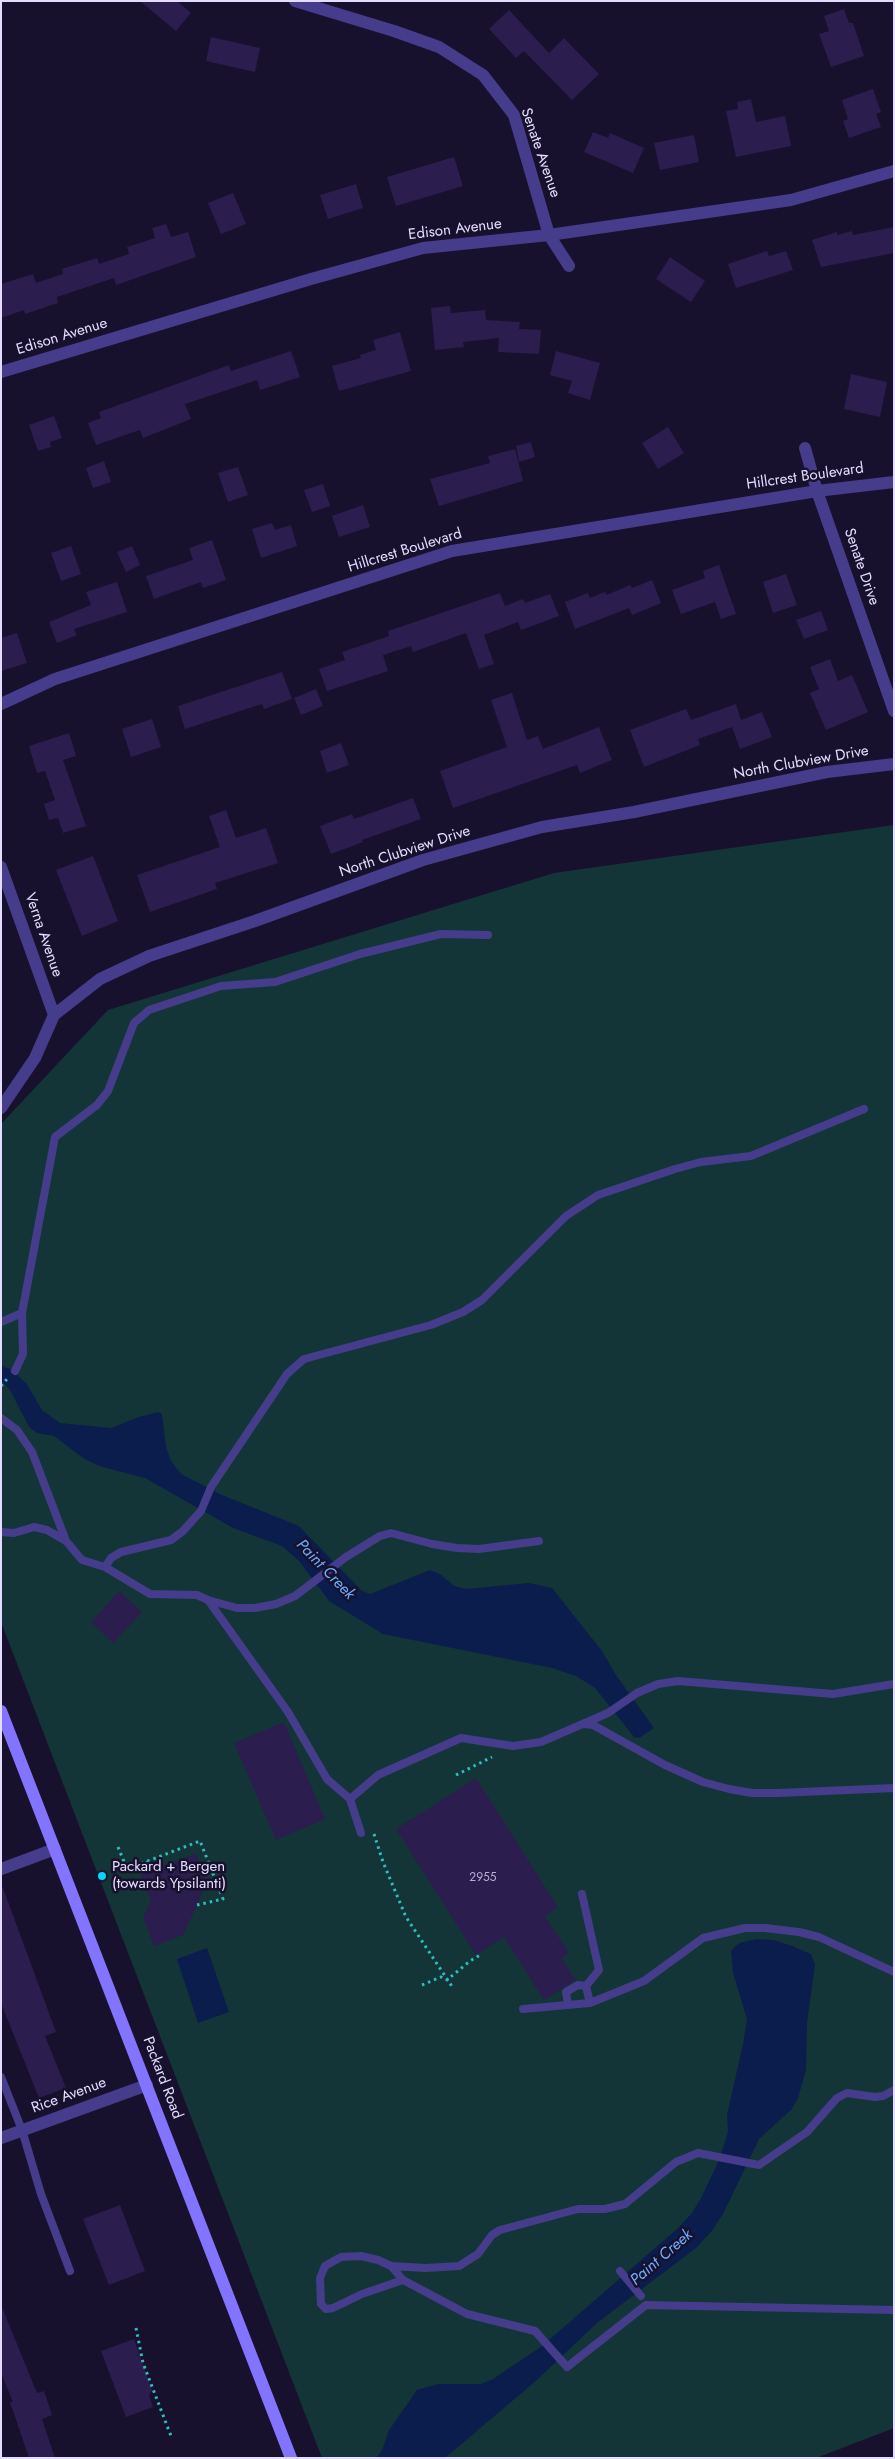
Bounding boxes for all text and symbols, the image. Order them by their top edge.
street label: Senate Avenue [516,106,564,200]
street label: Edison Avenue [407,215,503,245]
street label: Edison Avenue [14,315,110,359]
street label: Hillcrest Boulevard [745,460,865,494]
street label: Hillcrest Boulevard [346,525,464,577]
street label: Senate Drive [839,526,883,608]
street label: North Clubview Drive [732,742,870,784]
street label: North Clubview Drive [337,822,473,882]
street label: Verna Avenue [20,891,66,979]
water label: Paint Creek [292,1536,358,1604]
place label: Packard + Bergen (towards Ypsilanti) [112,1858,226,1893]
marker: Packard + Bergen (towards Ypsilanti) [96,1870,108,1882]
house number: 2955 [469,1871,497,1885]
street label: Packard Road [138,2034,186,2122]
street label: Rice Avenue [29,2074,109,2118]
water label: Paint Creek [627,2226,697,2290]

